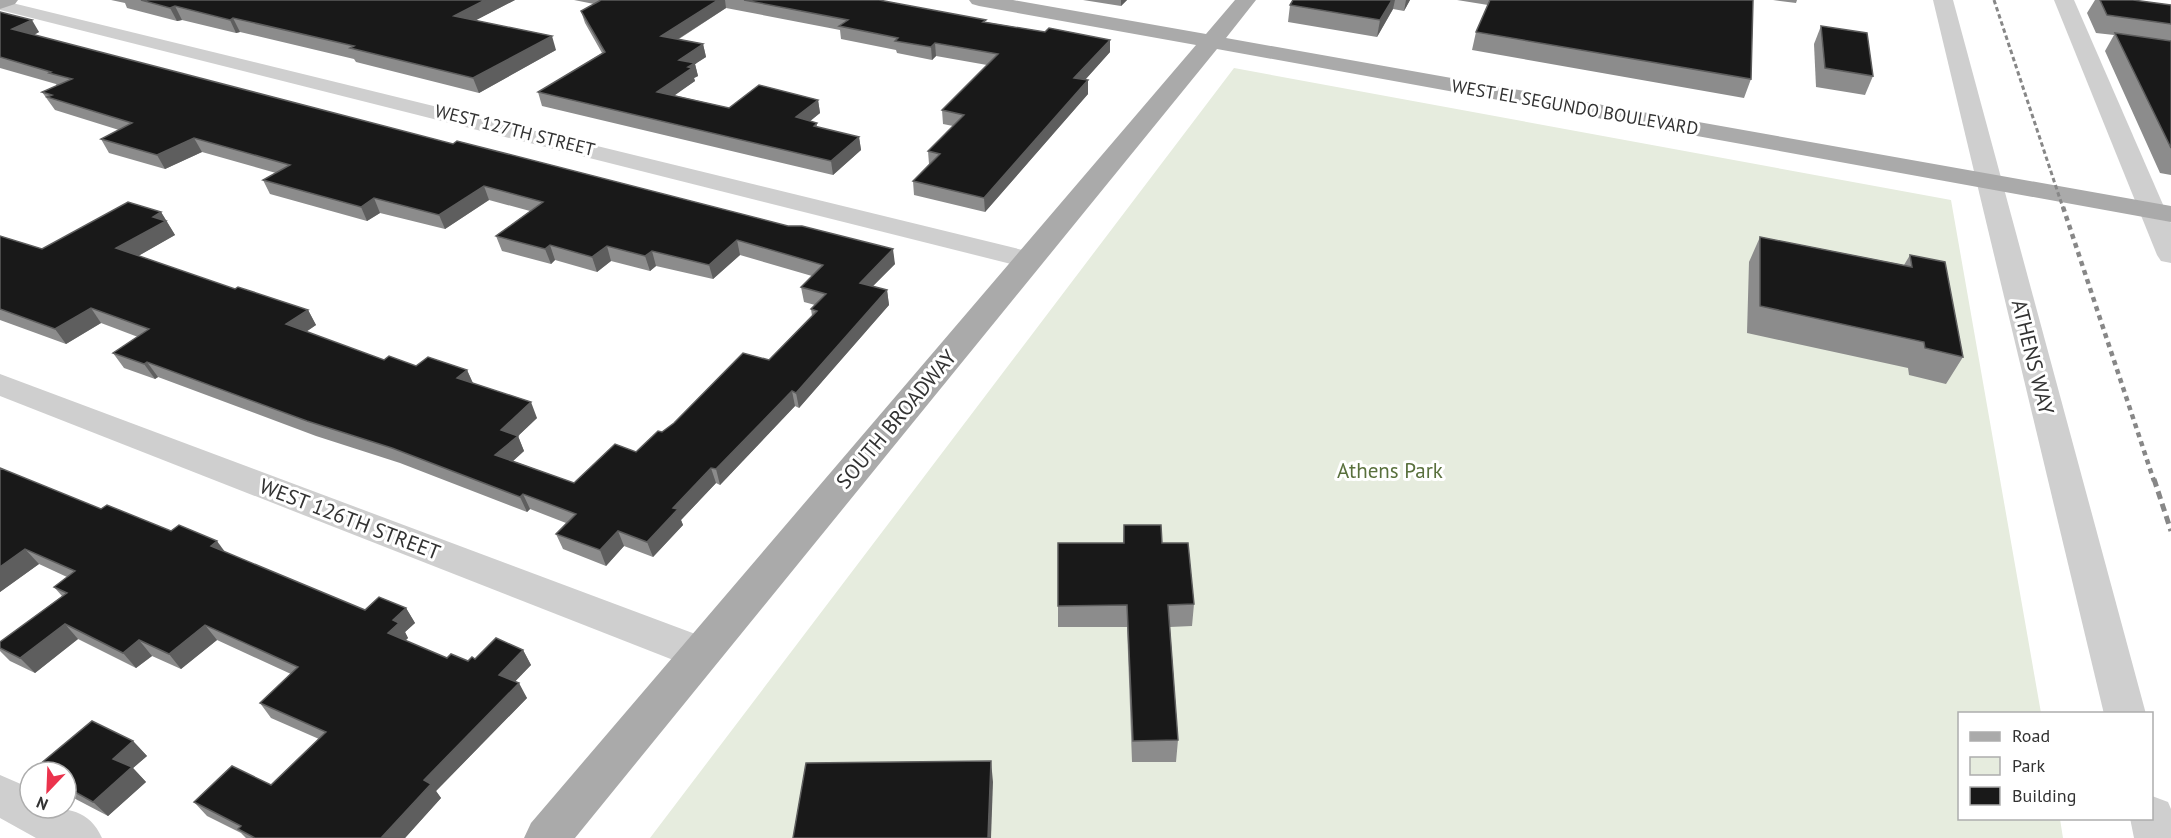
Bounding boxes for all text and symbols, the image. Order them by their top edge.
street label: WEST EL SEGUNDO BOULEVARD [1450,74,1700,140]
street label: WEST 127TH STREET [433,99,597,161]
street label: ATHENS WAY [2006,297,2060,418]
street label: SOUTH BROADWAY [830,344,962,494]
park label: Athens Park [1337,457,1443,484]
street label: WEST 126TH STREET [256,472,444,566]
legend [1958,712,2153,820]
text: Road [2012,724,2050,747]
text: Park [2012,754,2045,777]
north arrow [18,760,78,820]
text: Building [2012,784,2076,807]
text: N [33,793,51,815]

